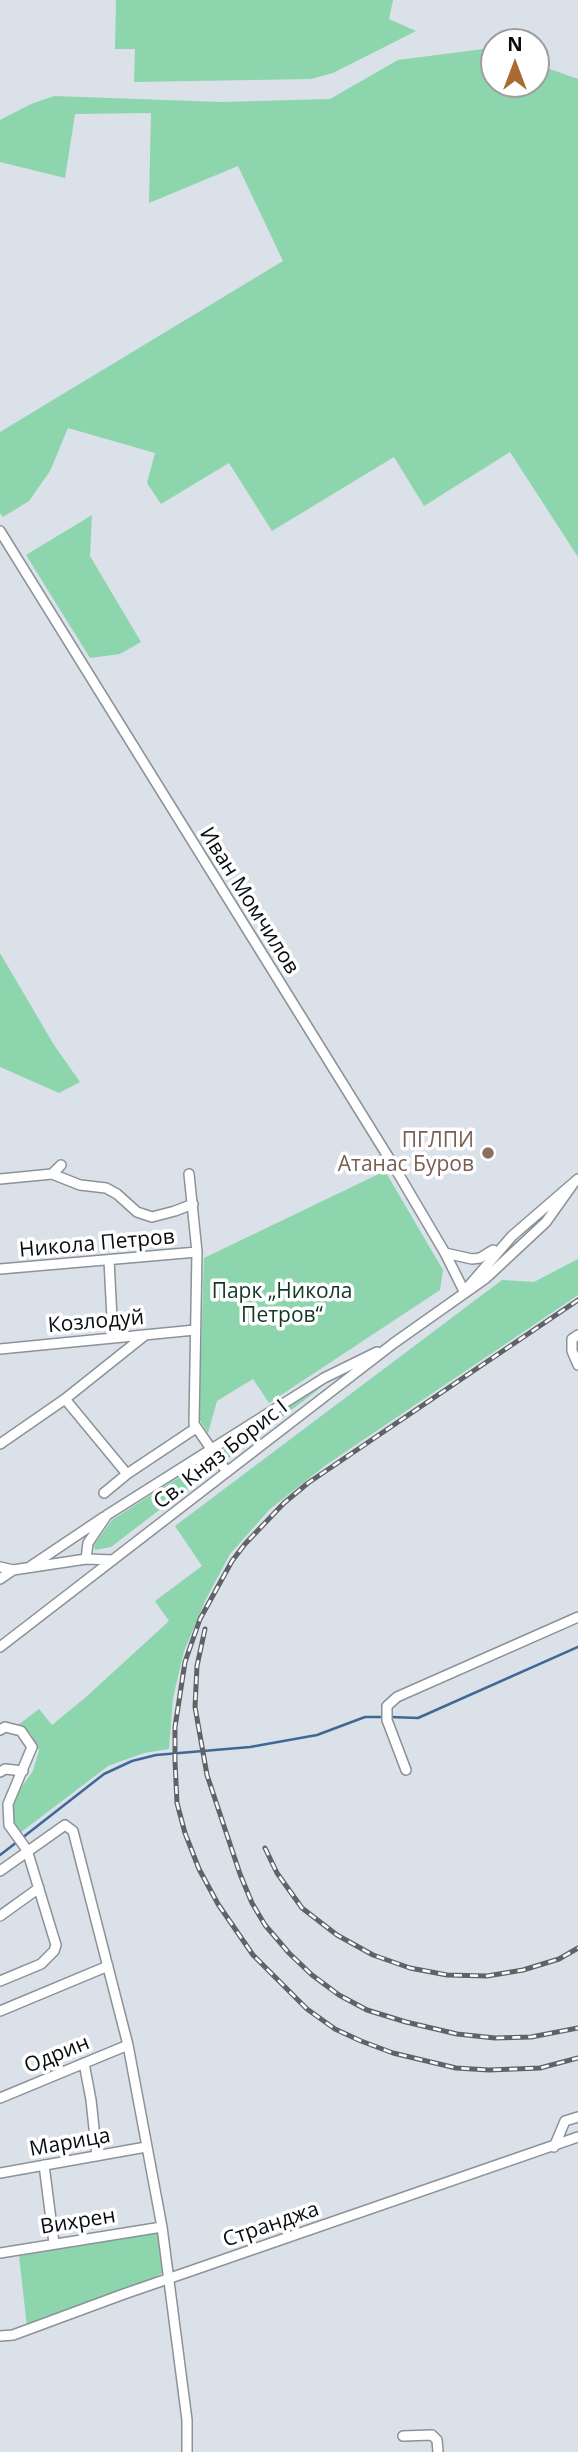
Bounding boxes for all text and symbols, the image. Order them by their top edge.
north arrow [480,28,550,98]
text: N [507,31,523,57]
street label: Иван Момчилов [194,823,304,979]
place label: ПГЛПИ Атанас Буров [338,1128,474,1178]
marker: ПГЛПИ Атанас Буров [480,1145,496,1161]
street label: Никола Петров [18,1225,176,1263]
park label: Парк „Никола Петров“ [212,1279,352,1329]
street label: Козлодуй [47,1305,145,1339]
street label: Св. Княз Борис I [149,1395,293,1515]
street label: Одрин [21,2031,93,2079]
street label: Марица [28,2124,112,2162]
street label: Странджа [220,2197,322,2253]
street label: Вихрен [39,2204,117,2240]

